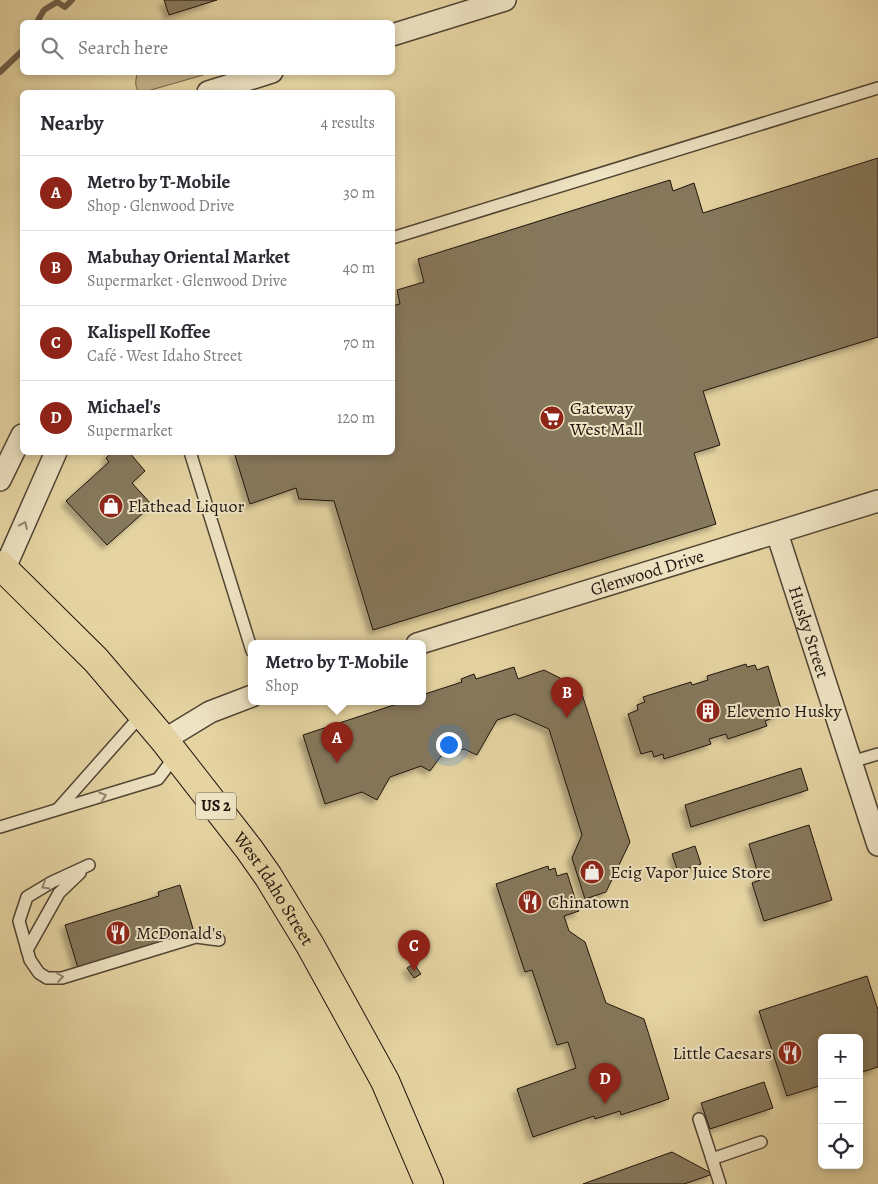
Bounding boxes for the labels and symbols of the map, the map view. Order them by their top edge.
place label: Gateway West Mall [569,396,643,441]
supermarket icon: Gateway West Mall [539,405,565,431]
shop icon: Flathead Liquor [98,493,124,519]
place label: Flathead Liquor [128,494,244,518]
one-way arrow [18,521,29,530]
street label: Glenwood Drive [587,544,707,602]
street label: Husky Street [783,583,835,681]
pin: B [551,677,583,718]
building icon: Eleven10 Husky [695,698,721,724]
place label: Eleven10 Husky [726,699,843,723]
pin: A [321,722,353,763]
your location [436,732,462,758]
one-way arrow [98,791,107,801]
road number: US 2 [196,792,236,819]
street label: West Idaho Street [227,826,319,950]
shop icon: Ecig Vapor Juice Store [579,859,605,885]
place label: Ecig Vapor Juice Store [610,860,771,884]
one-way arrow [42,880,51,890]
restaurant icon: Chinatown [517,889,543,915]
place label: Chinatown [548,890,630,914]
restaurant icon: McDonald's [105,920,131,946]
place label: McDonald's [136,921,222,945]
pin: C [398,930,430,971]
one-way arrow [56,973,65,983]
restaurant icon: Little Caesars [777,1040,803,1066]
place label: Little Caesars [672,1041,772,1065]
pin: D [589,1063,621,1104]

